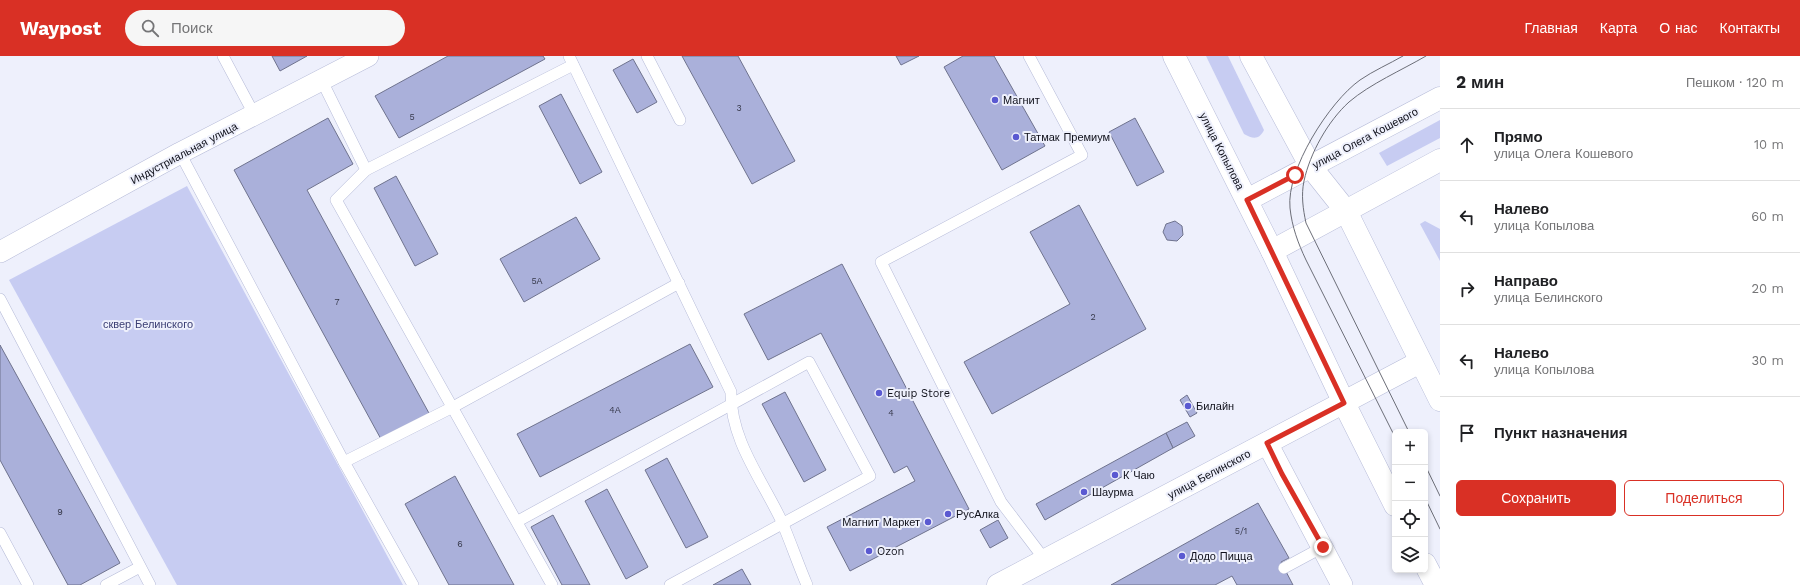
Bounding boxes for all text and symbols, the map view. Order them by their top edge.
search box [125,10,405,46]
text: Waypost [20,17,101,40]
icon: search [139,17,161,39]
text: Поиск [171,19,213,37]
text: Главная [1525,20,1578,36]
text: Карта [1600,20,1637,36]
text: О нас [1659,20,1698,36]
text: Контакты [1720,20,1780,36]
text: 2 мин [1456,72,1504,92]
text: Пешком · 120 m [1686,75,1784,90]
place label: Магнит [1003,94,1040,107]
marker: Магнит [990,95,1000,105]
house number: 3 [736,103,742,113]
street label: улица Олега Кошевого [1310,105,1420,172]
street label: улица Копылова [1196,110,1247,193]
house number: 5 [409,112,415,122]
street label: Индустриальная улица [129,119,241,187]
text: Прямо [1494,128,1543,146]
place label: Татмак Премиум [1024,131,1110,144]
marker: Татмак Премиум [1011,132,1021,142]
icon: ahead [1456,134,1478,156]
text: 10 m [1754,137,1784,152]
text: улица Олега Кошевого [1494,146,1633,161]
route start [1286,166,1304,184]
text: Налево [1494,200,1549,218]
icon: left [1456,206,1478,228]
text: 60 m [1751,209,1784,224]
text: улица Копылова [1494,218,1594,233]
text: Направо [1494,272,1558,290]
house number: 5А [531,276,543,286]
icon: right [1456,278,1478,300]
text: 20 m [1752,281,1784,296]
text: улица Белинского [1494,290,1603,305]
house number: 7 [334,297,340,307]
house number: 2 [1090,312,1096,322]
park label: сквер Белинского [103,318,193,331]
text: Налево [1494,344,1549,362]
icon: left [1456,350,1478,372]
text: 30 m [1752,353,1784,368]
text: улица Копылова [1494,362,1594,377]
place label: Equip Store [887,387,950,400]
marker: Equip Store [874,388,884,398]
place label: Билайн [1196,400,1234,413]
marker: Билайн [1183,401,1193,411]
house number: 4А [609,405,621,415]
house number: 4 [888,408,894,418]
icon: arrive [1456,422,1478,444]
text: Пункт назначения [1494,424,1627,442]
map controls [1392,429,1428,573]
button: + [1392,429,1428,465]
street label: улица Белинского [1166,447,1253,502]
button: − [1392,465,1428,501]
place label: К Чаю [1123,469,1155,482]
marker: К Чаю [1110,470,1120,480]
button: Сохранить [1456,480,1616,516]
button: Поделиться [1624,480,1784,516]
place label: Шаурма [1092,486,1134,499]
marker: Шаурма [1079,487,1089,497]
button: locate [1392,501,1428,537]
house number: 9 [57,507,63,517]
place label: РусАлка [956,508,1000,521]
marker: РусАлка [943,509,953,519]
place label: Магнит Маркет [842,516,920,529]
marker: Магнит Маркет [923,517,933,527]
house number: 5/1 [1235,526,1247,536]
button: layers [1392,537,1428,573]
route end [1314,538,1332,556]
house number: 6 [457,539,463,549]
place label: Ozon [877,545,904,558]
marker: Ozon [864,546,874,556]
place label: Додо Пицца [1190,550,1253,563]
marker: Додо Пицца [1177,551,1187,561]

